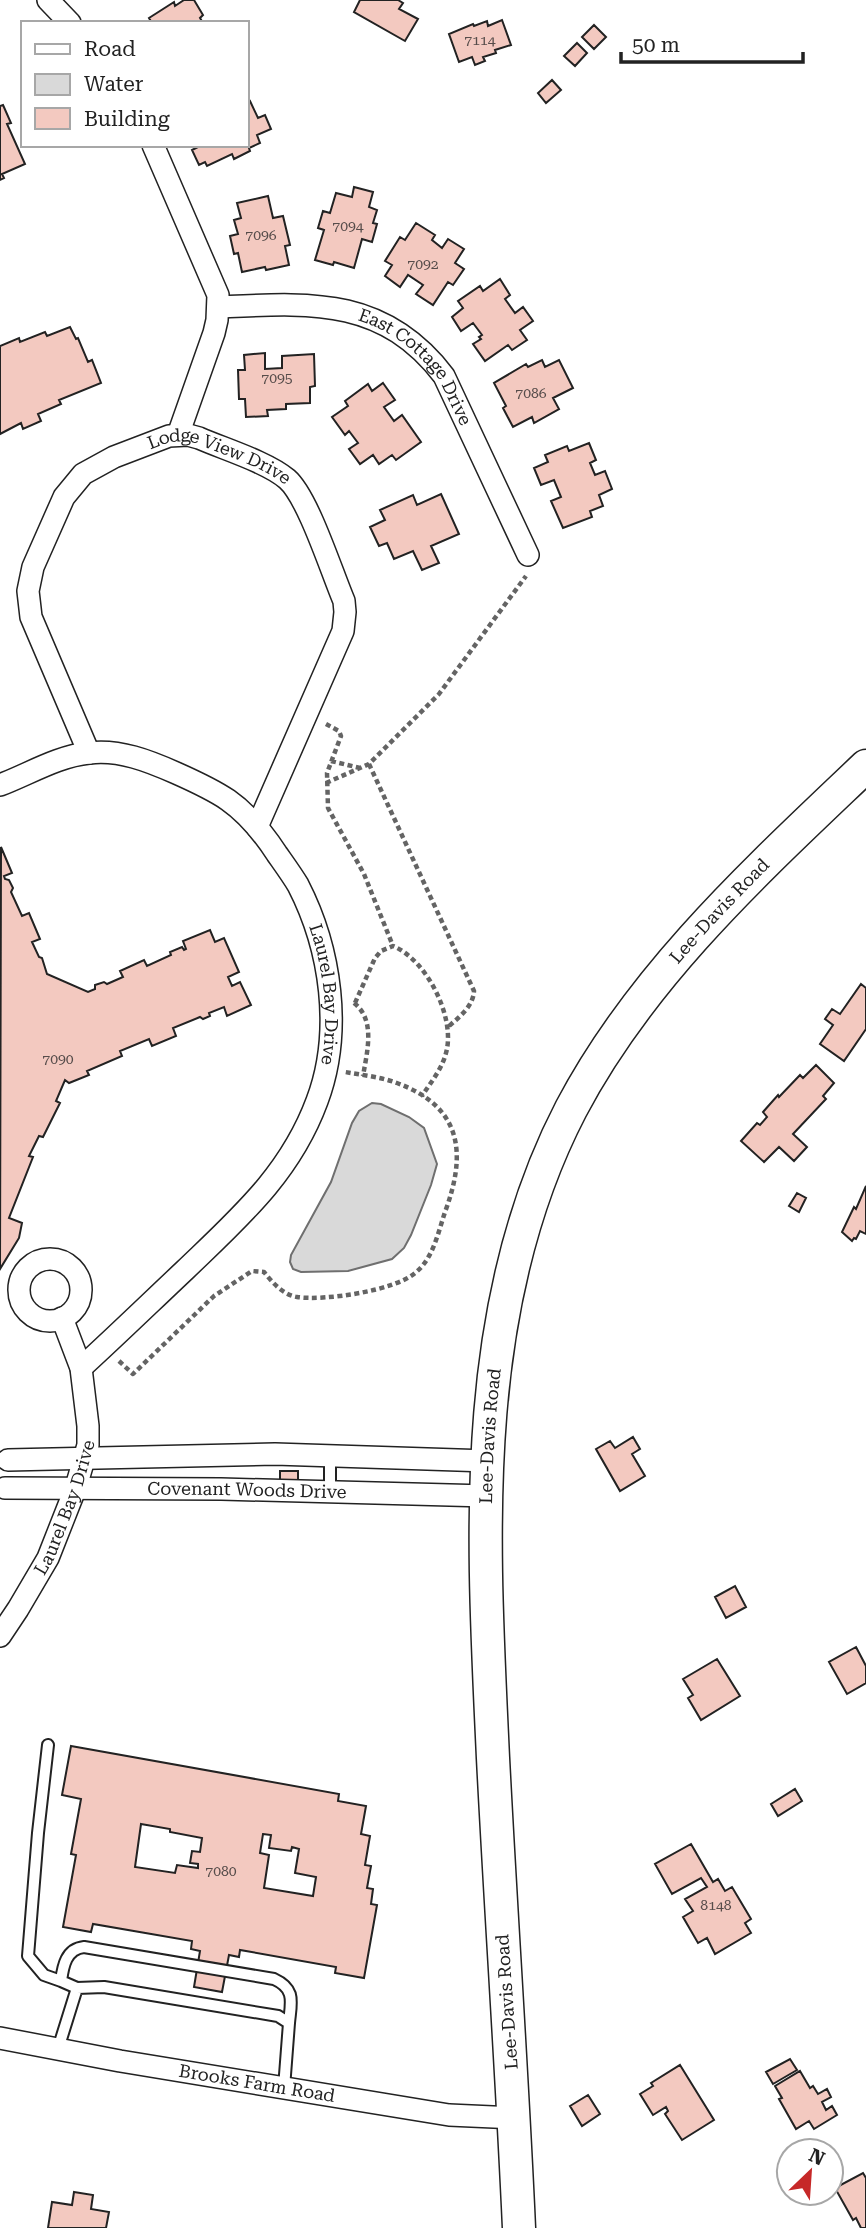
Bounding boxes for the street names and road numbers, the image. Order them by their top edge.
street label: East Cottage Drive [356,304,477,429]
street label: Lodge View Drive [144,424,296,488]
street label: Lee-Davis Road [665,854,774,967]
street label: Laurel Bay Drive [305,921,342,1067]
street label: Lee-Davis Road [475,1366,505,1504]
street label: Laurel Bay Drive [29,1437,99,1579]
street label: Covenant Woods Drive [147,1478,347,1502]
street label: Lee-Davis Road [491,1933,522,2071]
street label: Brooks Farm Road [177,2060,337,2106]

